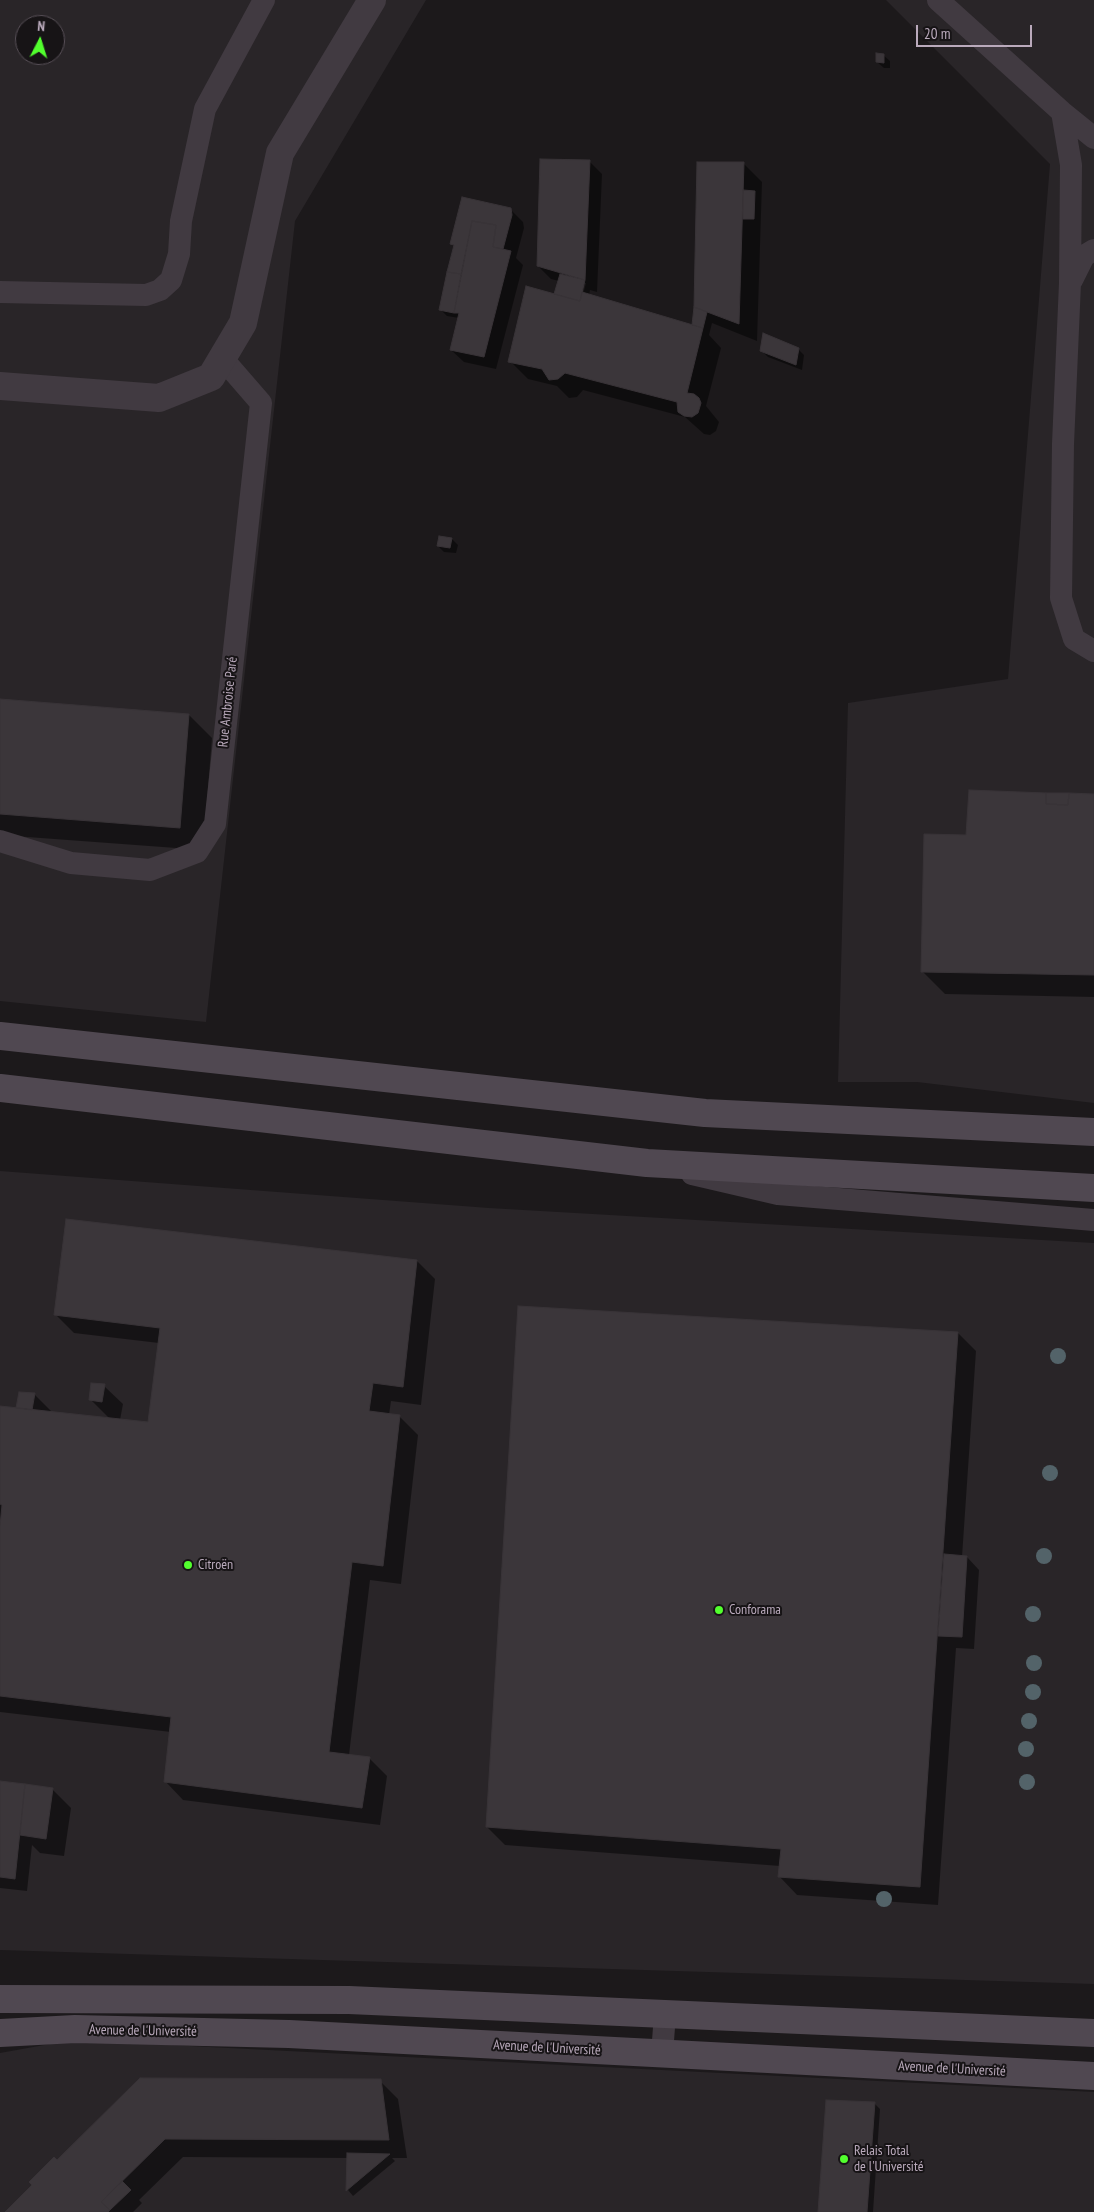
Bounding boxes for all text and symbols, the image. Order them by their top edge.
north arrow [15,15,65,65]
scale bar [919,15,1035,47]
text: N [37,17,46,35]
text: 20 m [924,24,950,43]
street label: Rue Ambroise Paré [215,656,241,748]
place label: Citroën [198,1557,233,1573]
marker: Citroën [182,1559,194,1571]
place label: Conforama [729,1602,781,1618]
marker: Conforama [713,1604,725,1616]
street label: Avenue de l'Université [89,2022,197,2040]
street label: Avenue de l'Université [493,2037,601,2059]
street label: Avenue de l'Université [898,2058,1006,2080]
place label: Relais Total de l'Université [854,2143,923,2176]
marker: Relais Total de l'Université [838,2153,850,2165]

